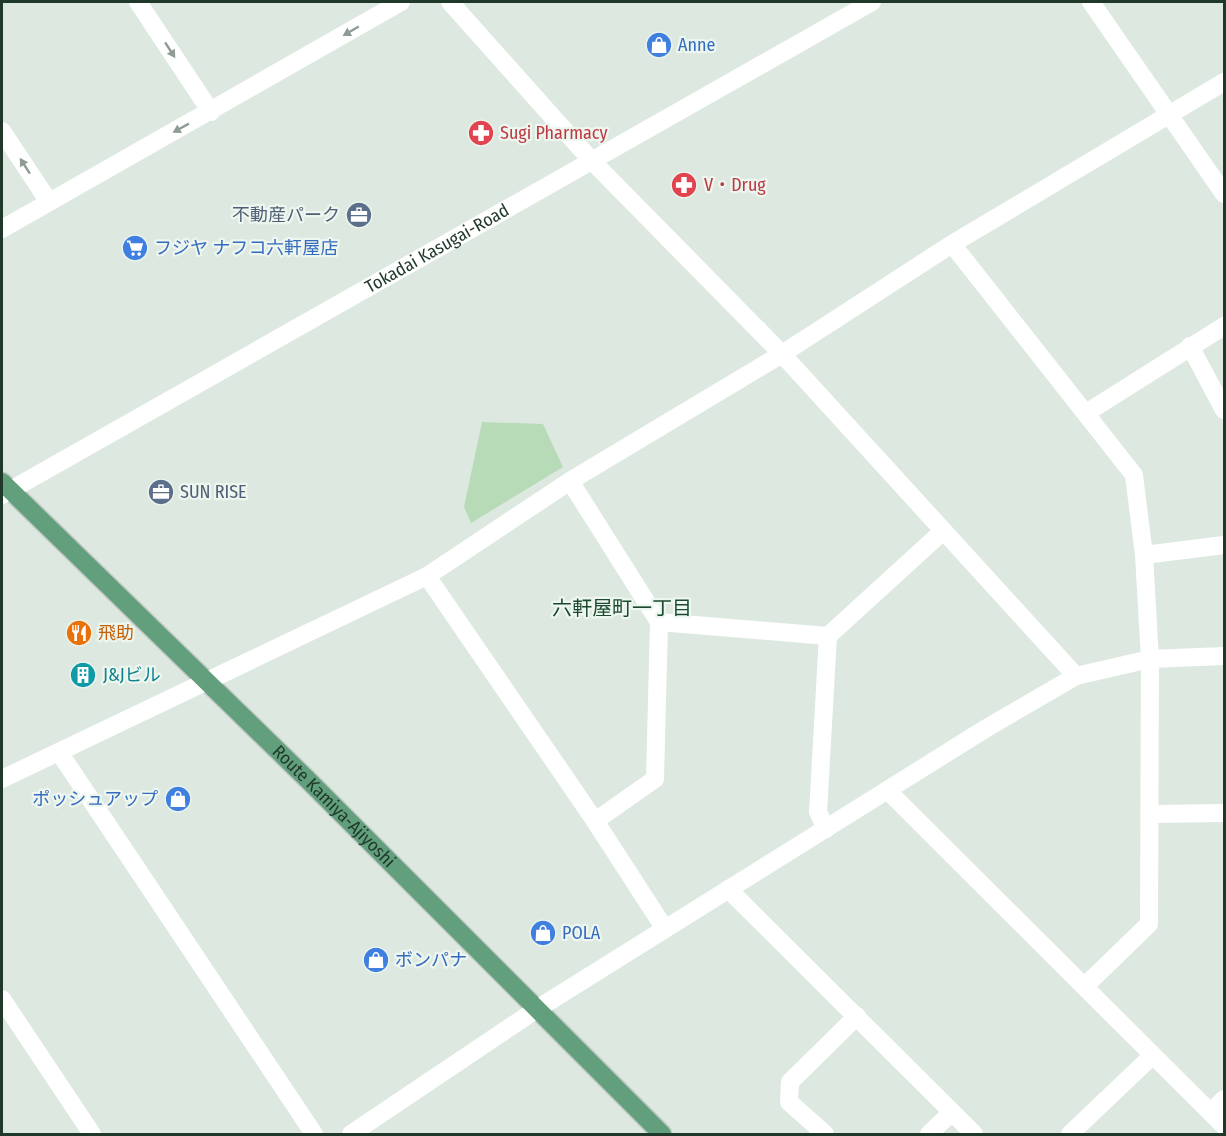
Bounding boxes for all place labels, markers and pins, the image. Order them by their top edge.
shop icon: Anne [644,30,674,60]
place label: Anne [678,34,715,56]
pharmacy icon: Sugi Pharmacy [466,118,496,148]
place label: Sugi Pharmacy [500,122,608,144]
pharmacy icon: V・Drug [669,170,699,200]
place label: V・Drug [704,174,766,196]
office icon: 不動産パーク [344,200,374,230]
place label: 不動産パーク [232,204,340,226]
supermarket icon: フジヤ ナフコ六軒屋店 [120,233,150,263]
place label: フジヤ ナフコ六軒屋店 [154,237,338,259]
office icon: SUN RISE [146,477,176,507]
place label: SUN RISE [180,481,247,503]
restaurant icon: 飛助 [64,618,94,648]
place label: 飛助 [98,622,134,644]
building icon: J&Jビル [68,660,98,690]
place label: J&Jビル [103,664,161,686]
shop icon: ポッシュアップ [163,784,193,814]
place label: ポッシュアップ [32,788,158,810]
shop icon: POLA [528,918,558,948]
place label: POLA [562,922,601,944]
shop icon: ボンパナ [361,945,391,975]
place label: ボンパナ [395,949,467,971]

